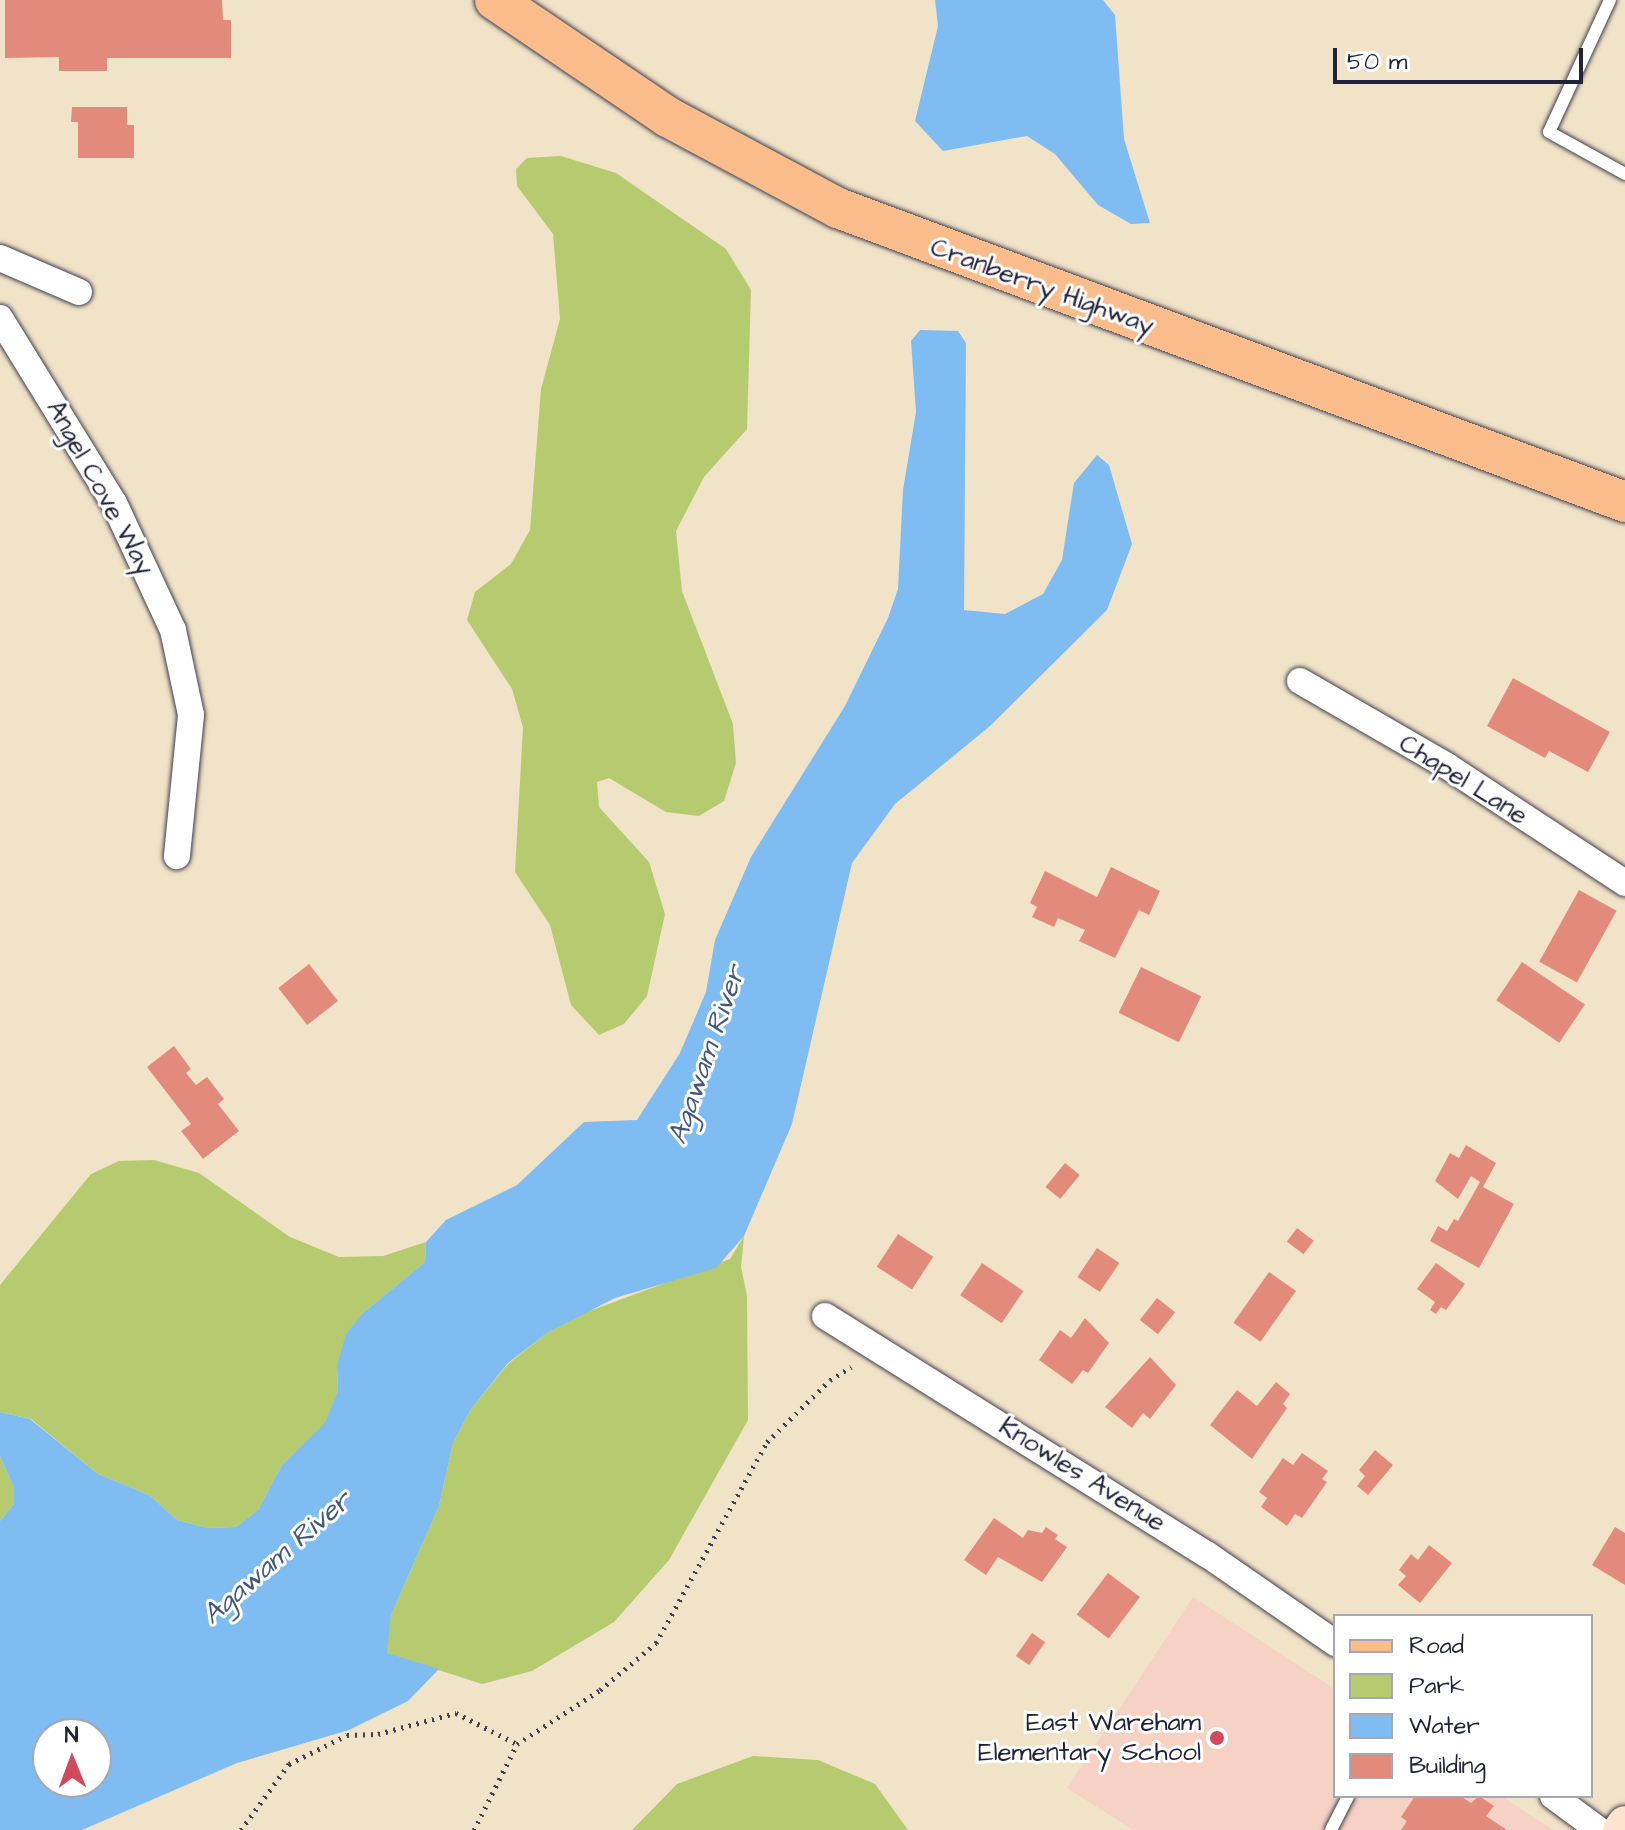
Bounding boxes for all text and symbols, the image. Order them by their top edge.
scale bar [1337,32,1587,82]
text: 50 m [1347,45,1407,79]
street label: Cranberry Highway [926,232,1158,342]
street label: Angel Cove Way [39,395,161,581]
street label: Chapel Lane [1393,728,1533,832]
water label: Agawam River [661,962,753,1148]
street label: Knowles Avenue [993,1411,1171,1539]
water label: Agawam River [196,1484,358,1632]
legend [1333,1614,1593,1798]
text: Road [1409,1629,1464,1663]
text: Park [1409,1669,1465,1703]
place label: East Wareham Elementary School [978,1707,1201,1768]
text: Water [1409,1709,1480,1743]
north arrow [32,1718,112,1798]
text: N [64,1720,79,1751]
marker: East Wareham Elementary School [1208,1729,1226,1747]
text: Building [1409,1749,1486,1783]

